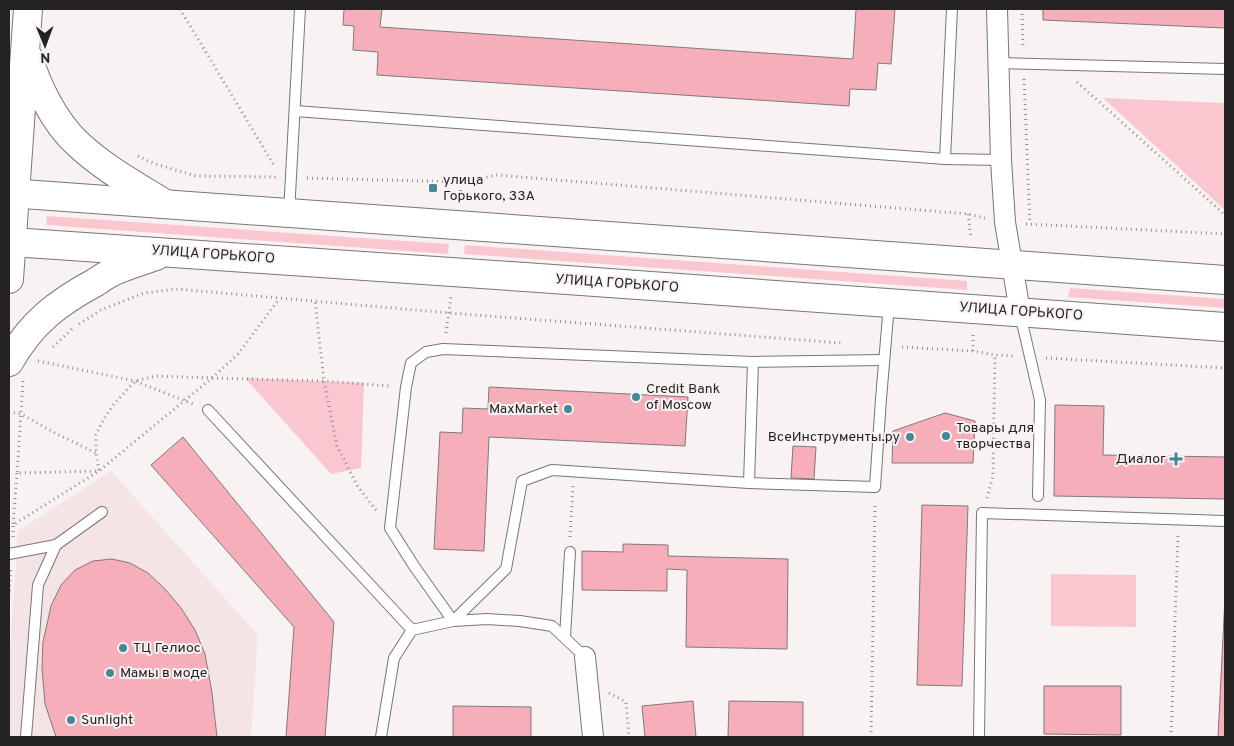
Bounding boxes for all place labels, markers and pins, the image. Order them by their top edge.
place label: улица Горького, 33А [443,172,535,205]
marker: улица Горького, 33А [427,182,439,194]
place label: Credit Bank of Moscow [646,381,720,414]
marker: Credit Bank of Moscow [630,391,642,403]
place label: MaxMarket [489,401,558,418]
marker: MaxMarket [562,403,574,415]
place label: Товары для творчества [956,420,1034,453]
place label: ВсеИнструменты.ру [768,429,900,446]
marker: Товары для творчества [940,430,952,442]
marker: ВсеИнструменты.ру [904,431,916,443]
place label: Диалог [1116,451,1166,468]
marker: Диалог [1170,453,1182,465]
place label: ТЦ Гелиос [133,640,201,657]
marker: ТЦ Гелиос [117,642,129,654]
place label: Мамы в моде [120,665,207,682]
marker: Мамы в моде [104,667,116,679]
place label: Sunlight [81,712,133,729]
marker: Sunlight [65,714,77,726]

